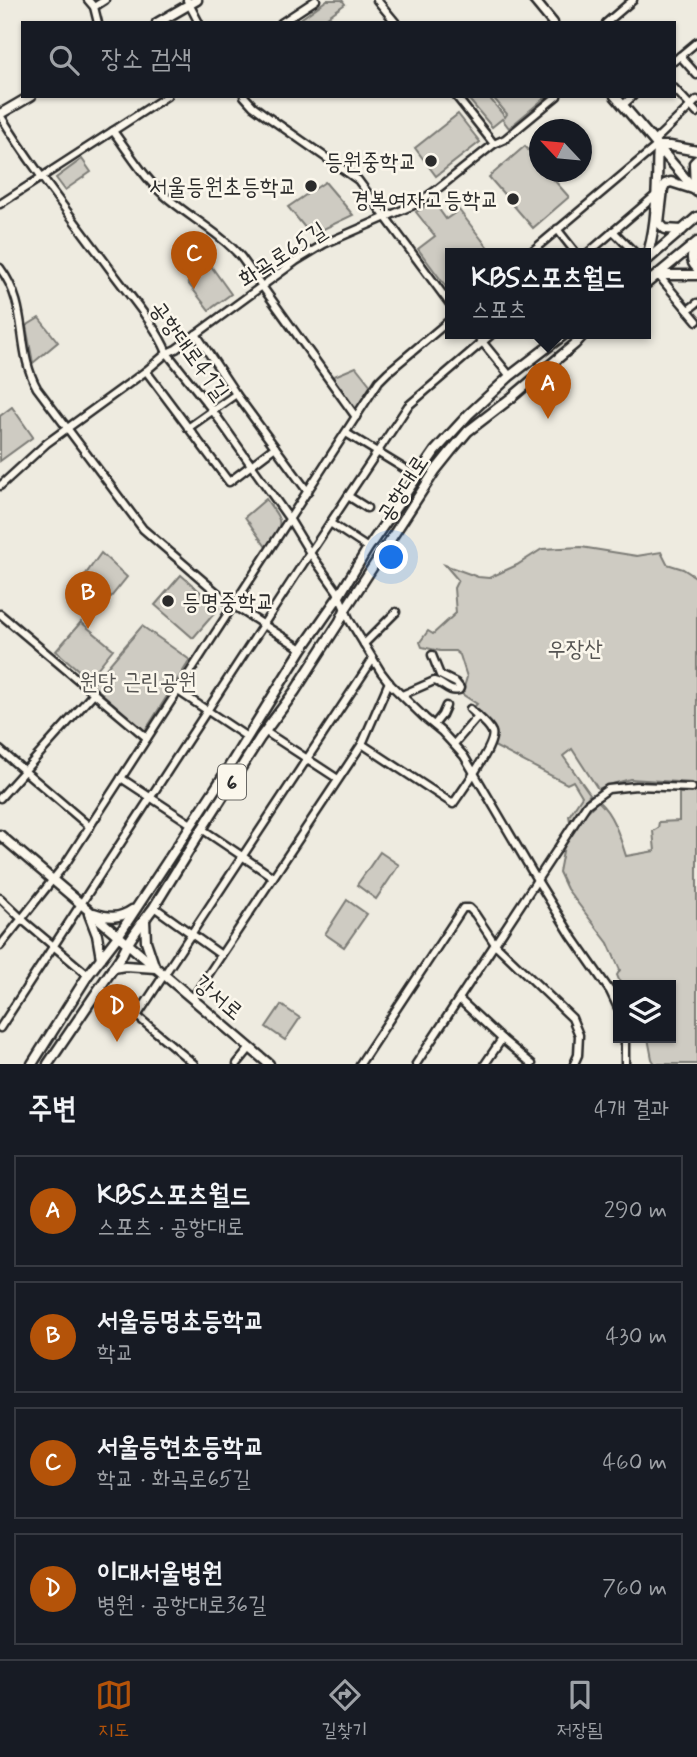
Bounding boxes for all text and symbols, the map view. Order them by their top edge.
search box [21,21,676,98]
icon: search [45,41,83,79]
text: 장소 검색 [101,43,192,77]
north arrow [529,119,592,182]
place label: 등원중학교 [324,148,417,178]
marker: 등원중학교 [423,153,439,169]
place label: 서울등원초등학교 [149,173,297,203]
marker: 서울등원초등학교 [303,178,319,194]
place label: 경복여자고등학교 [351,186,499,216]
marker: 경복여자고등학교 [505,191,521,207]
street label: 화곡로65길 [233,216,333,295]
pin: C [171,231,217,289]
popup [445,248,651,339]
text: KBS스포츠월드 [471,262,625,296]
street label: 공항대로41길 [142,295,235,407]
text: 스포츠 [471,296,527,326]
pin: A [525,361,571,419]
street label: 공항대로 [371,450,436,528]
your location [374,540,408,574]
pin: B [65,571,111,629]
place label: 등명중학교 [182,588,275,618]
marker: 등명중학교 [160,593,176,609]
park label: 우장산 [547,635,603,665]
park label: 원당 근린공원 [79,668,197,698]
road number: 6 [218,764,246,800]
street label: 강서로 [187,969,249,1028]
map controls [613,980,676,1043]
button: layers [613,980,676,1043]
pin: D [94,984,140,1042]
text: 주변 [28,1090,76,1129]
text: 4개 결과 [594,1095,669,1125]
text: KBS스포츠월드 [97,1179,250,1213]
text: A [45,1196,61,1226]
text: 290 m [604,1196,667,1226]
text: 스포츠 · 공항대로 [97,1213,244,1243]
text: 서울등명초등학교 [97,1305,264,1339]
text: B [46,1322,60,1352]
text: 430 m [606,1322,667,1352]
text: 학교 [97,1339,134,1369]
text: 서울등현초등학교 [97,1431,264,1465]
text: C [45,1448,61,1478]
text: 460 m [603,1448,667,1478]
text: 학교 · 화곡로65길 [97,1465,251,1495]
text: 이대서울병원 [97,1557,223,1591]
text: D [45,1574,61,1604]
text: 760 m [602,1574,667,1604]
text: 병원 · 공항대로36길 [97,1591,266,1621]
tab: 지도 [95,1676,133,1743]
tab: 길찾기 [322,1676,367,1743]
tab: 저장됨 [557,1676,602,1743]

